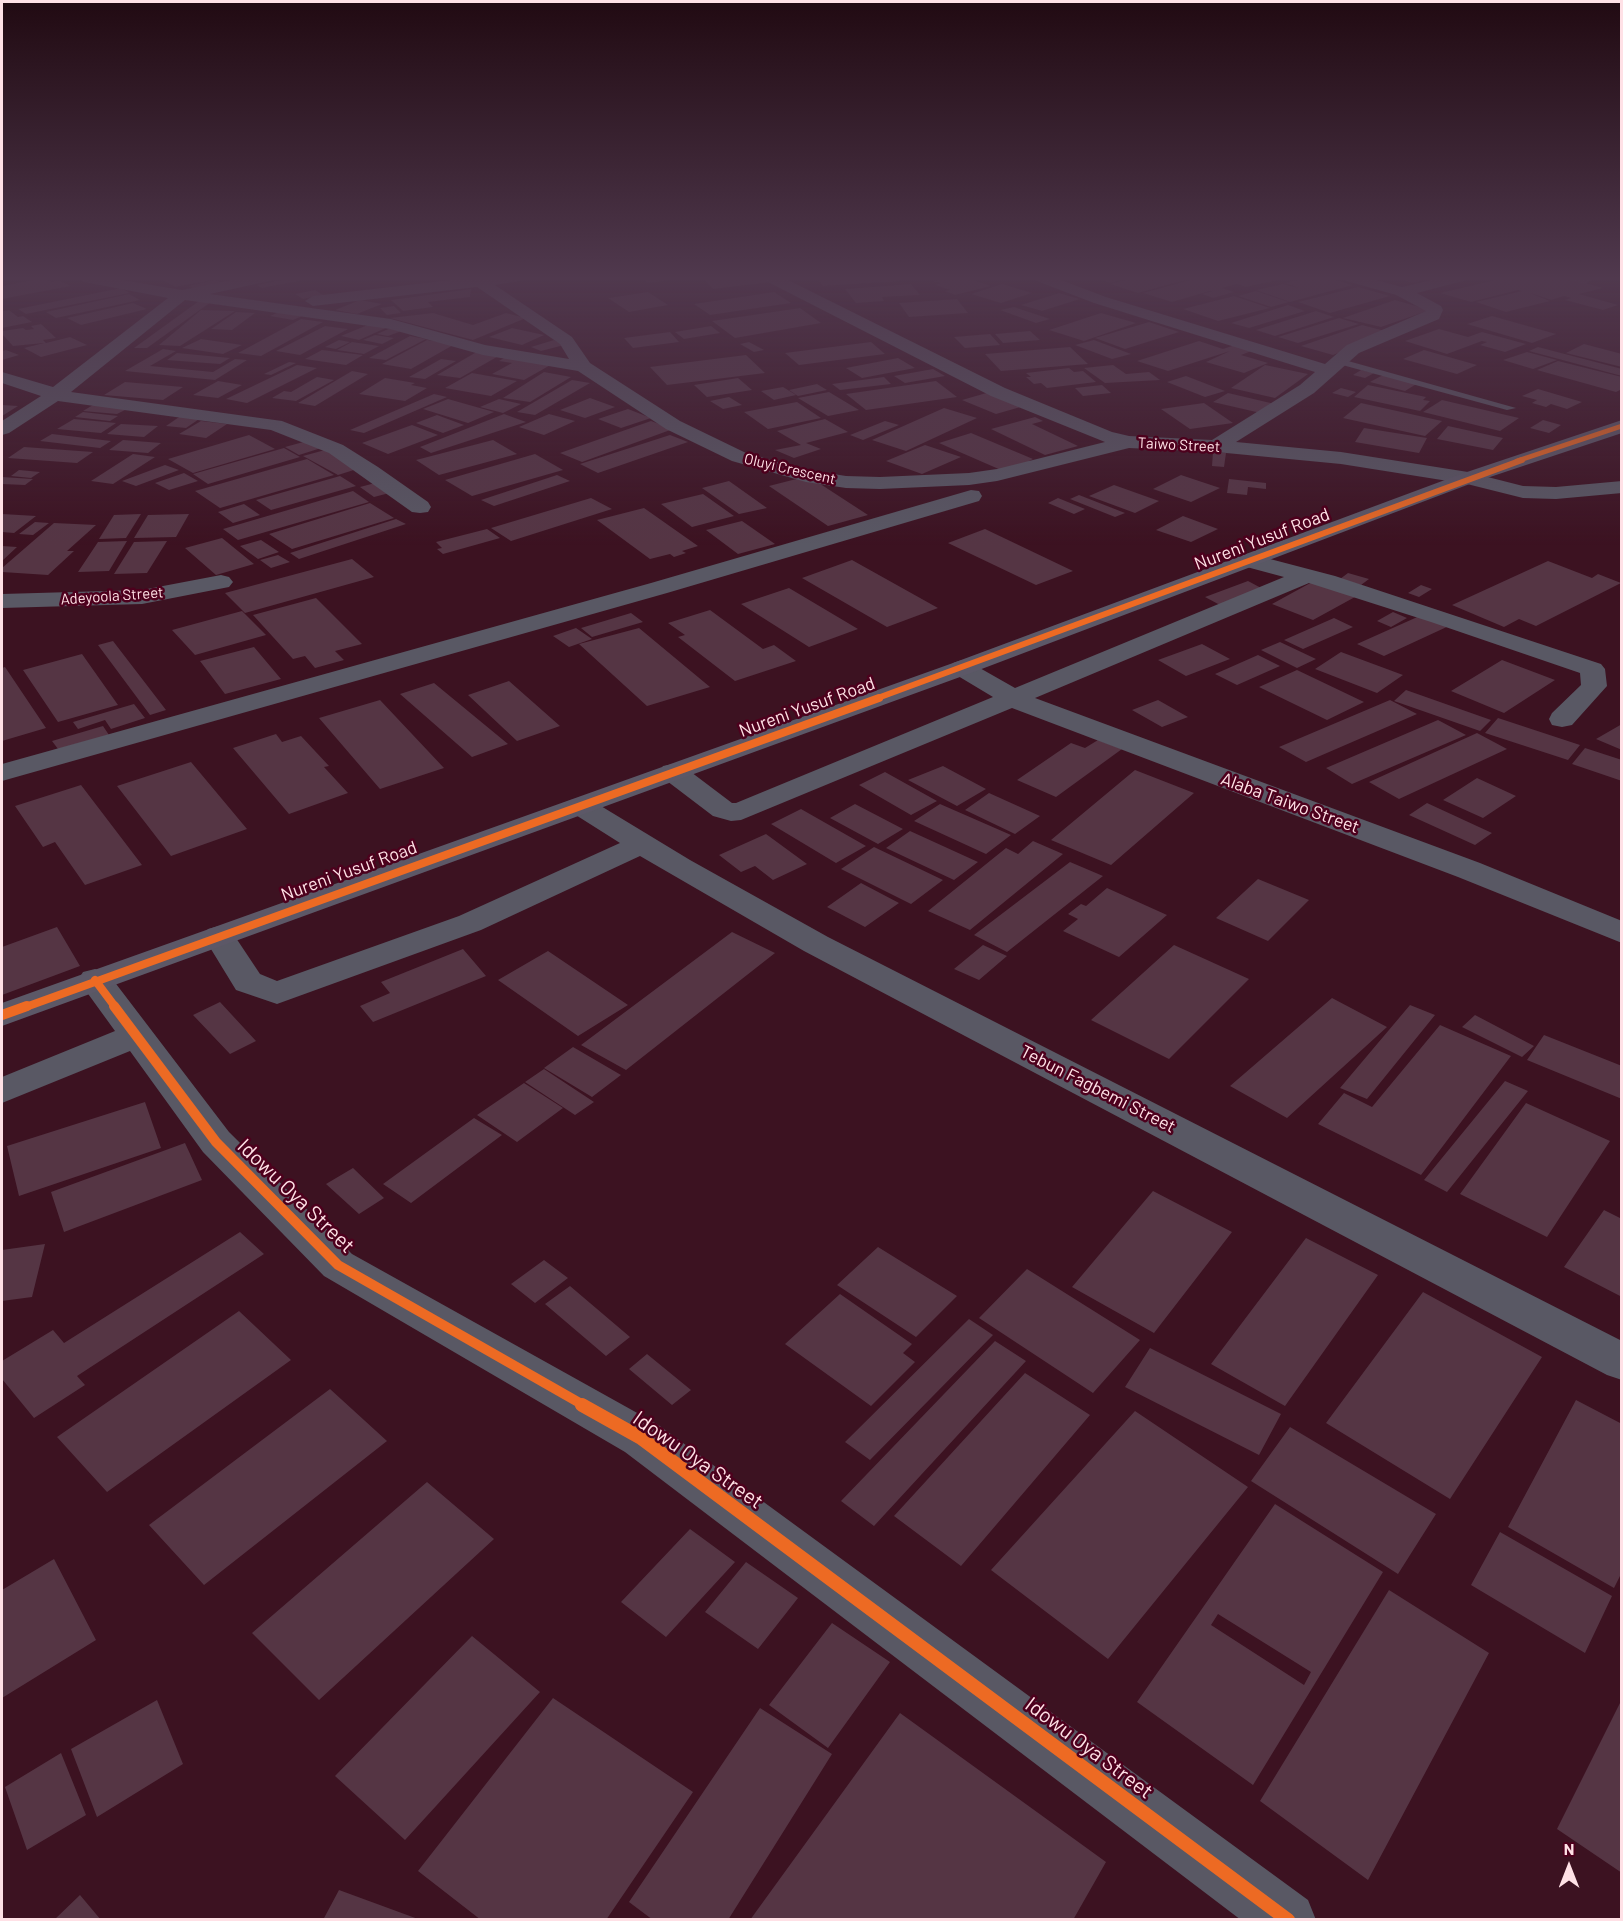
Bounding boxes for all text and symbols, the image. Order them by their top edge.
street label: Taiwo Street [1137,434,1221,456]
street label: Oluyi Crescent [742,450,838,488]
street label: Nureni Yusuf Road [1191,503,1333,575]
street label: Adeyoola Street [60,583,164,609]
street label: Nureni Yusuf Road [736,672,878,742]
street label: Alaba Taiwo Street [1218,768,1362,838]
street label: Nureni Yusuf Road [278,836,420,906]
street label: Tebun Fagbemi Street [1017,1040,1179,1138]
street label: Idowu Oya Street [232,1134,360,1258]
street label: Idowu Oya Street [628,1406,768,1514]
street label: Idowu Oya Street [1020,1692,1158,1804]
north arrow [1539,1837,1599,1897]
text: N [1564,1839,1574,1858]

